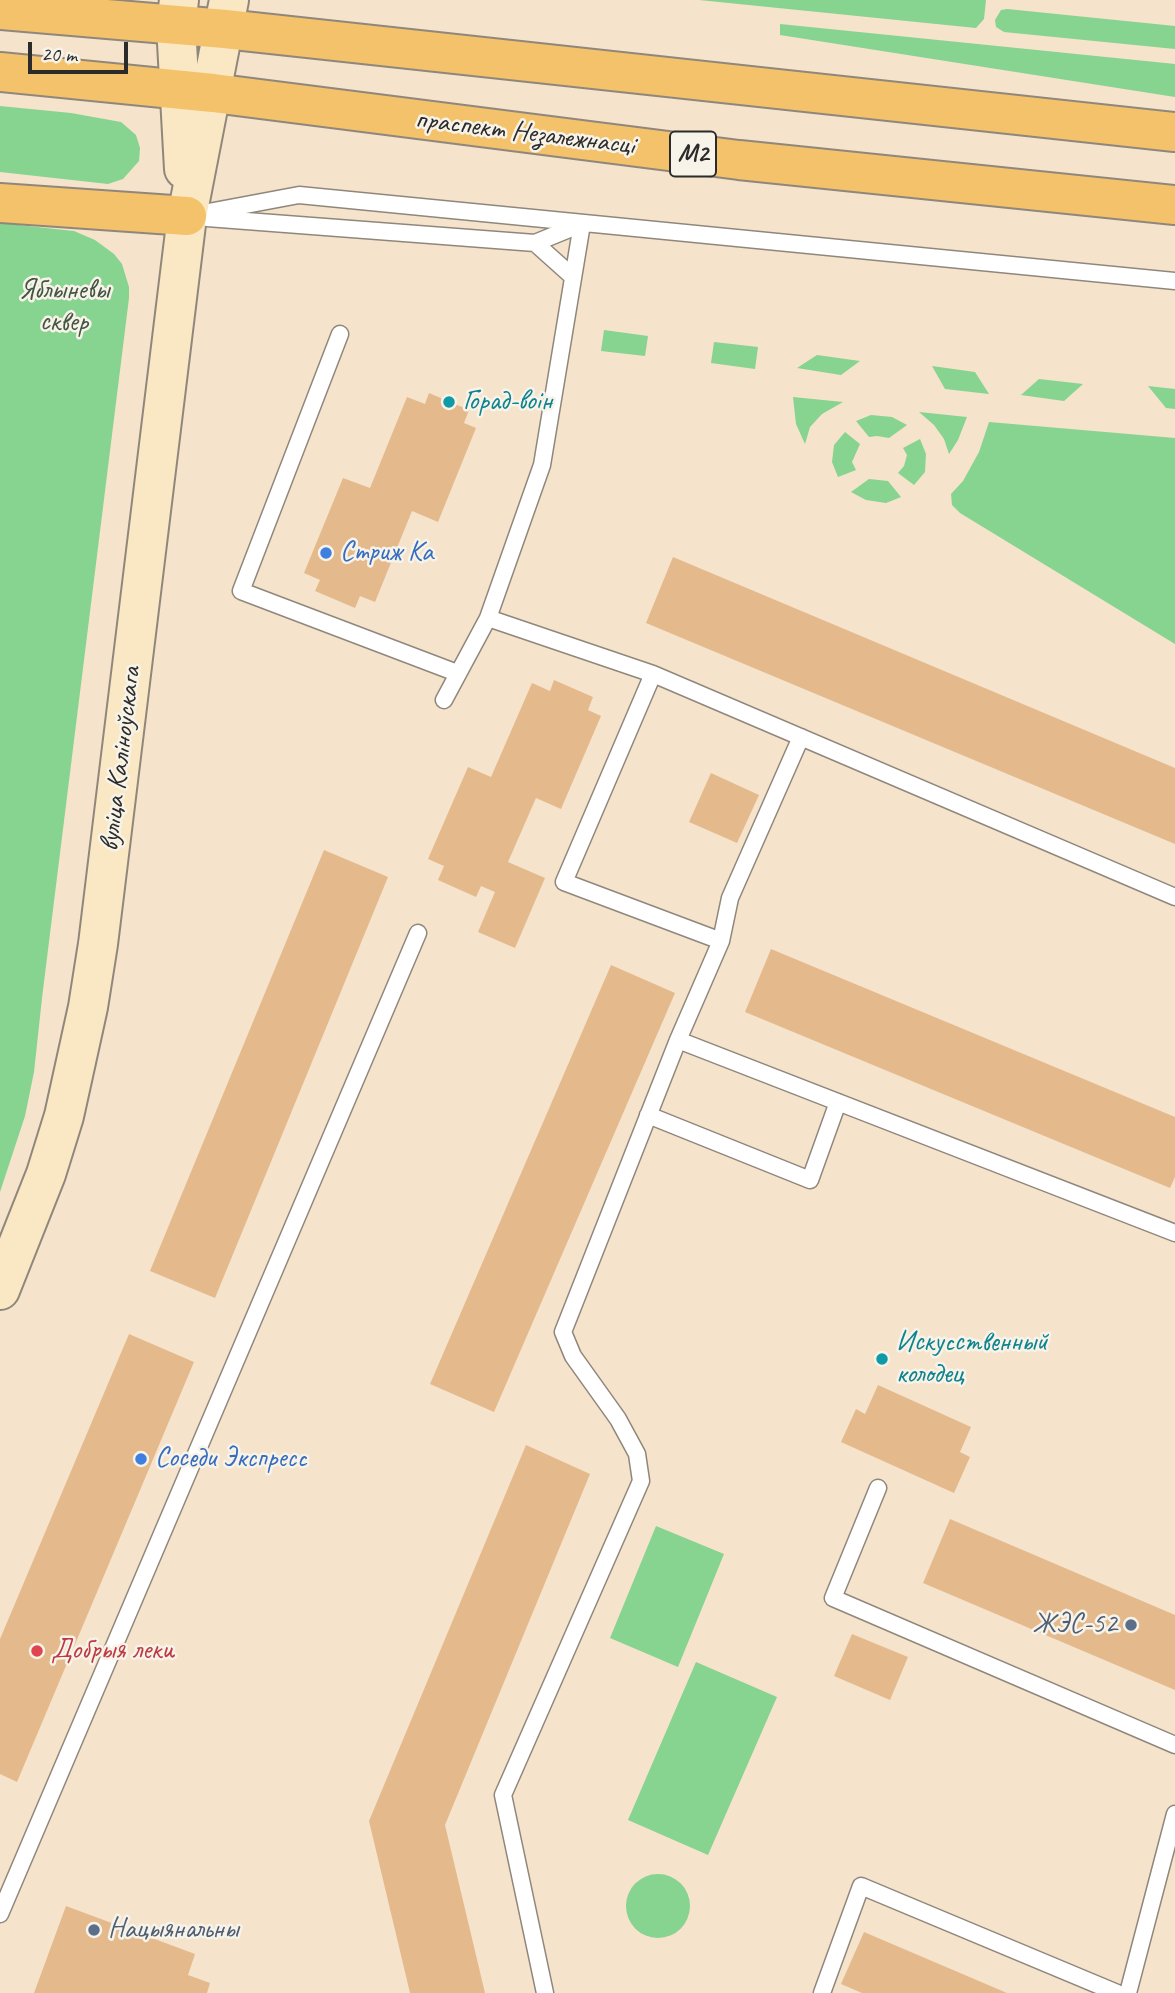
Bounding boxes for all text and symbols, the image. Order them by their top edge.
scale bar [32,28,131,72]
text: 20 m [41,41,77,67]
street label: праспект Незалежнасці [413,103,637,163]
road number: М2 [670,132,716,176]
park label: Яблыневы сквер [19,274,109,340]
place label: Горад-воін [463,385,552,419]
marker: Горад-воін [441,394,457,410]
place label: Стриж Ка [340,536,433,570]
marker: Стриж Ка [318,545,334,561]
street label: вуліца Каліноўскага [93,665,149,853]
place label: Искусственный колодец [896,1326,1048,1392]
marker: Искусственный колодец [874,1351,890,1367]
place label: Соседи Экспресс [155,1442,307,1476]
marker: Соседи Экспресс [133,1451,149,1467]
place label: ЖЭС-52 [1032,1608,1117,1642]
marker: ЖЭС-52 [1123,1617,1139,1633]
place label: Добрыя леки [51,1634,174,1668]
marker: Добрыя леки [29,1643,45,1659]
place label: Нацыянальны [108,1913,239,1947]
marker: Нацыянальны [86,1922,102,1938]

